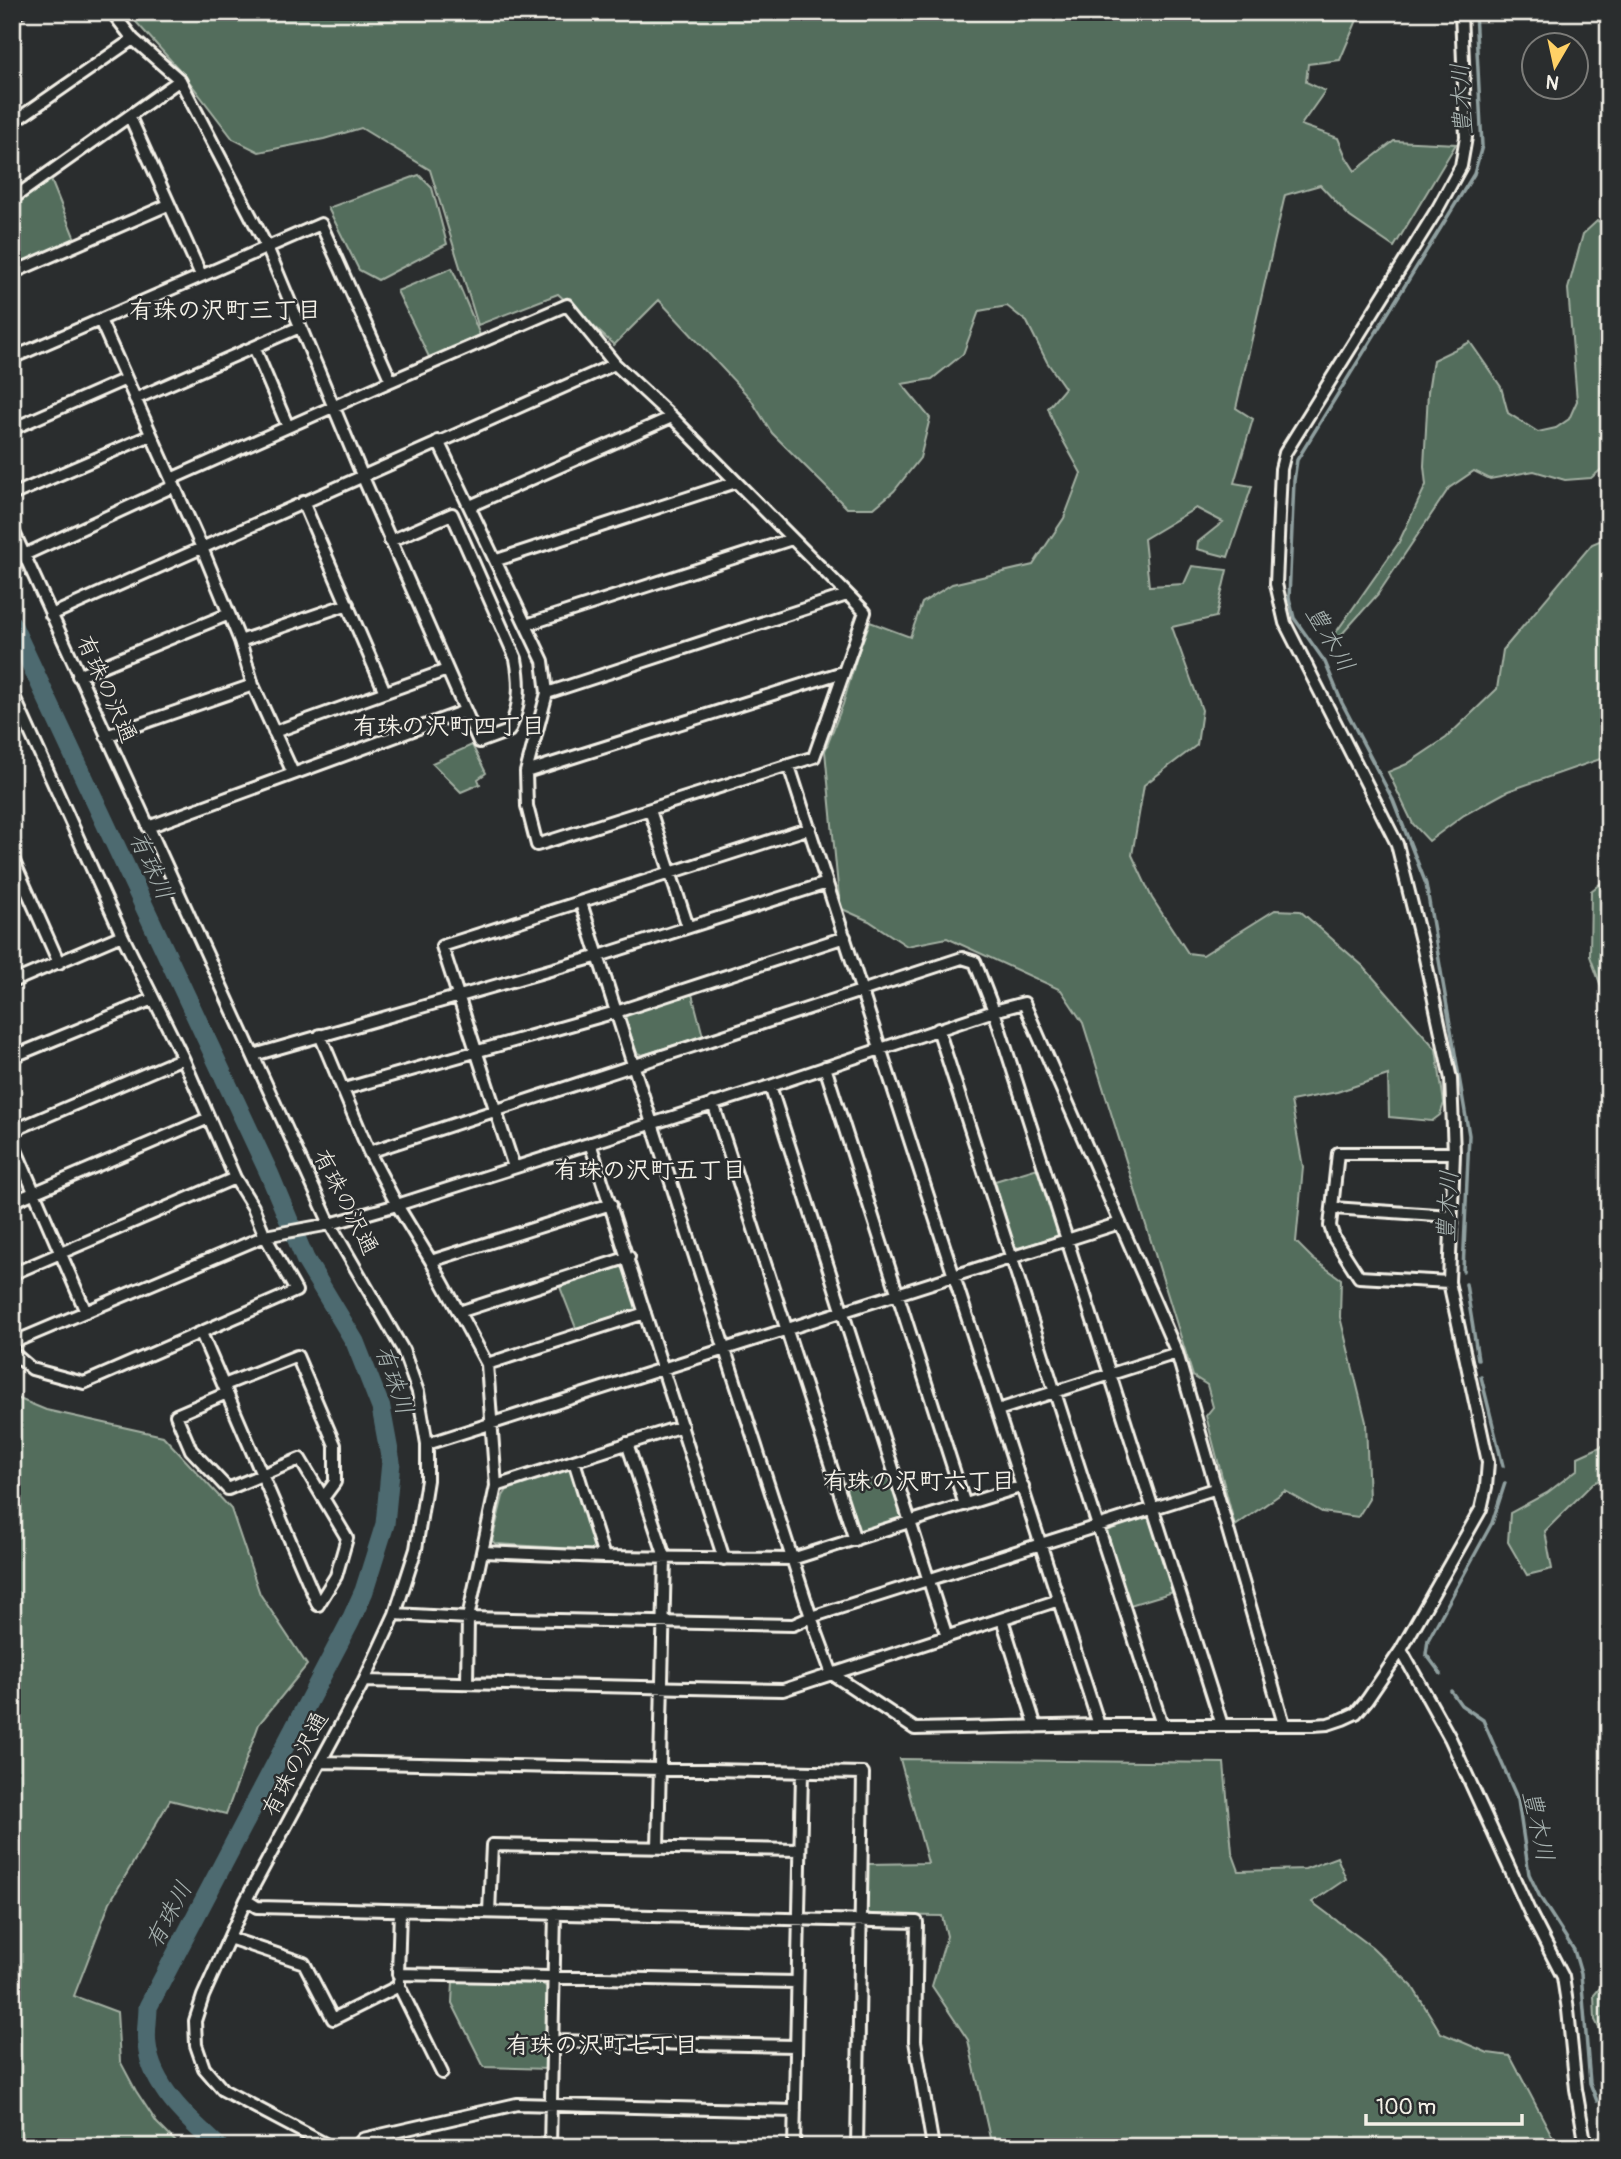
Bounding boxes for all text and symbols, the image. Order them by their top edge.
north arrow [1520,32,1590,102]
water label: 豊木川 [1446,62,1478,136]
text: N [1544,69,1561,95]
district label: 有珠の沢町三丁目 [129,296,321,325]
water label: 豊木川 [1299,601,1361,677]
street label: 有珠の沢通 [70,631,144,747]
district label: 有珠の沢町四丁目 [353,712,545,741]
water label: 有珠川 [123,827,179,905]
street label: 有珠の沢通 [307,1144,385,1260]
district label: 有珠の沢町五丁目 [554,1156,746,1185]
water label: 豊木川 [1432,1169,1464,1243]
water label: 有珠川 [369,1341,419,1419]
district label: 有珠の沢町六丁目 [823,1467,1015,1496]
street label: 有珠の沢通 [255,1706,335,1822]
water label: 豊木川 [1516,1788,1560,1864]
water label: 有珠川 [139,1876,199,1954]
district label: 有珠の沢町七丁目 [506,2031,698,2060]
scale bar [1366,2082,1521,2126]
text: 100 m [1376,2094,1436,2121]

